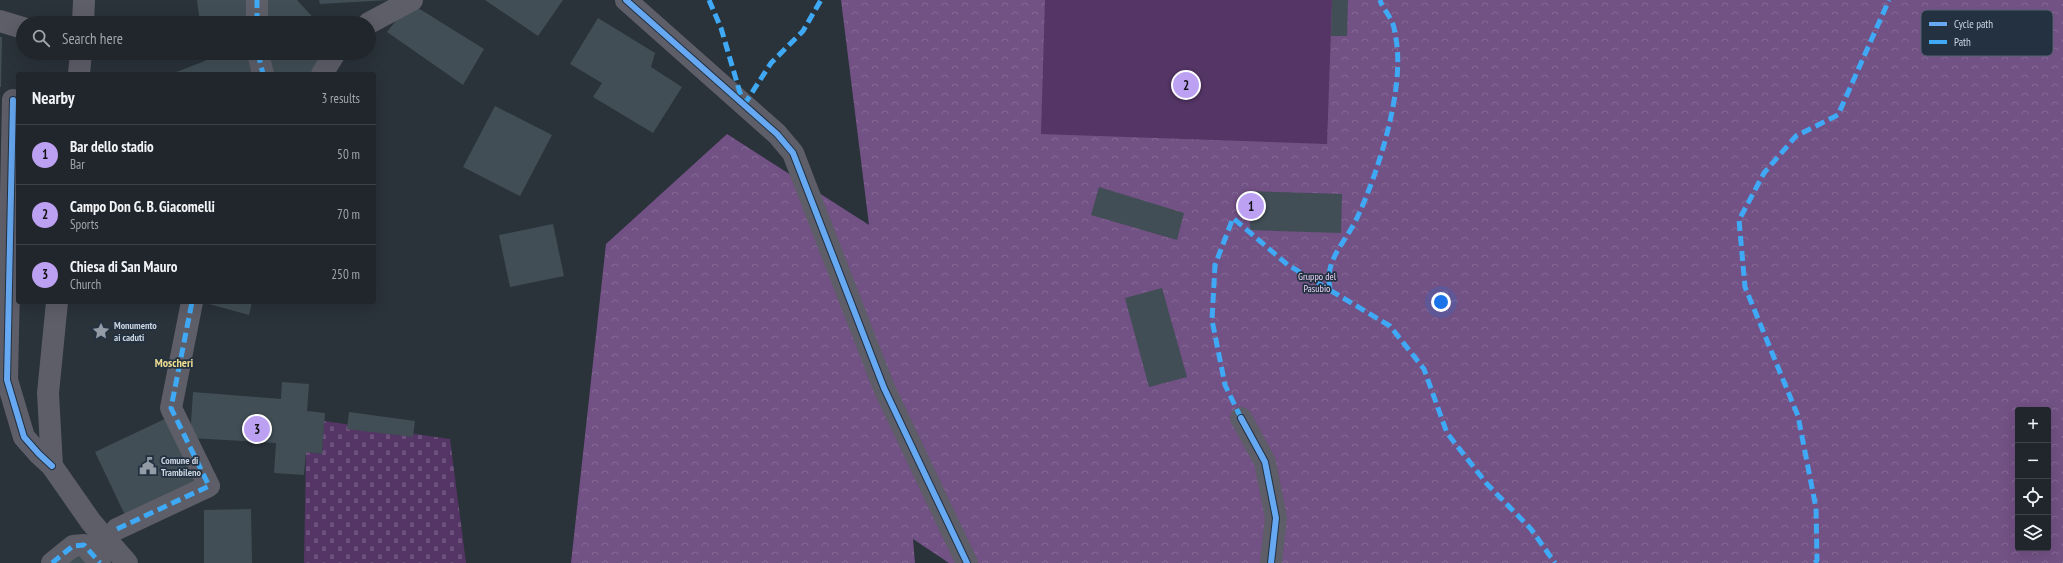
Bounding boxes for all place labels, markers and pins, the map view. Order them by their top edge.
pin: 2 [1173,70,1199,100]
pin: 1 [1238,191,1264,221]
place label: Monumento ai caduti [114,319,157,344]
place icon: Monumento ai caduti [91,321,111,341]
pin: 3 [244,414,270,444]
place label: Comune di Trambileno [161,454,201,479]
public building icon: Comune di Trambileno [138,456,158,476]

